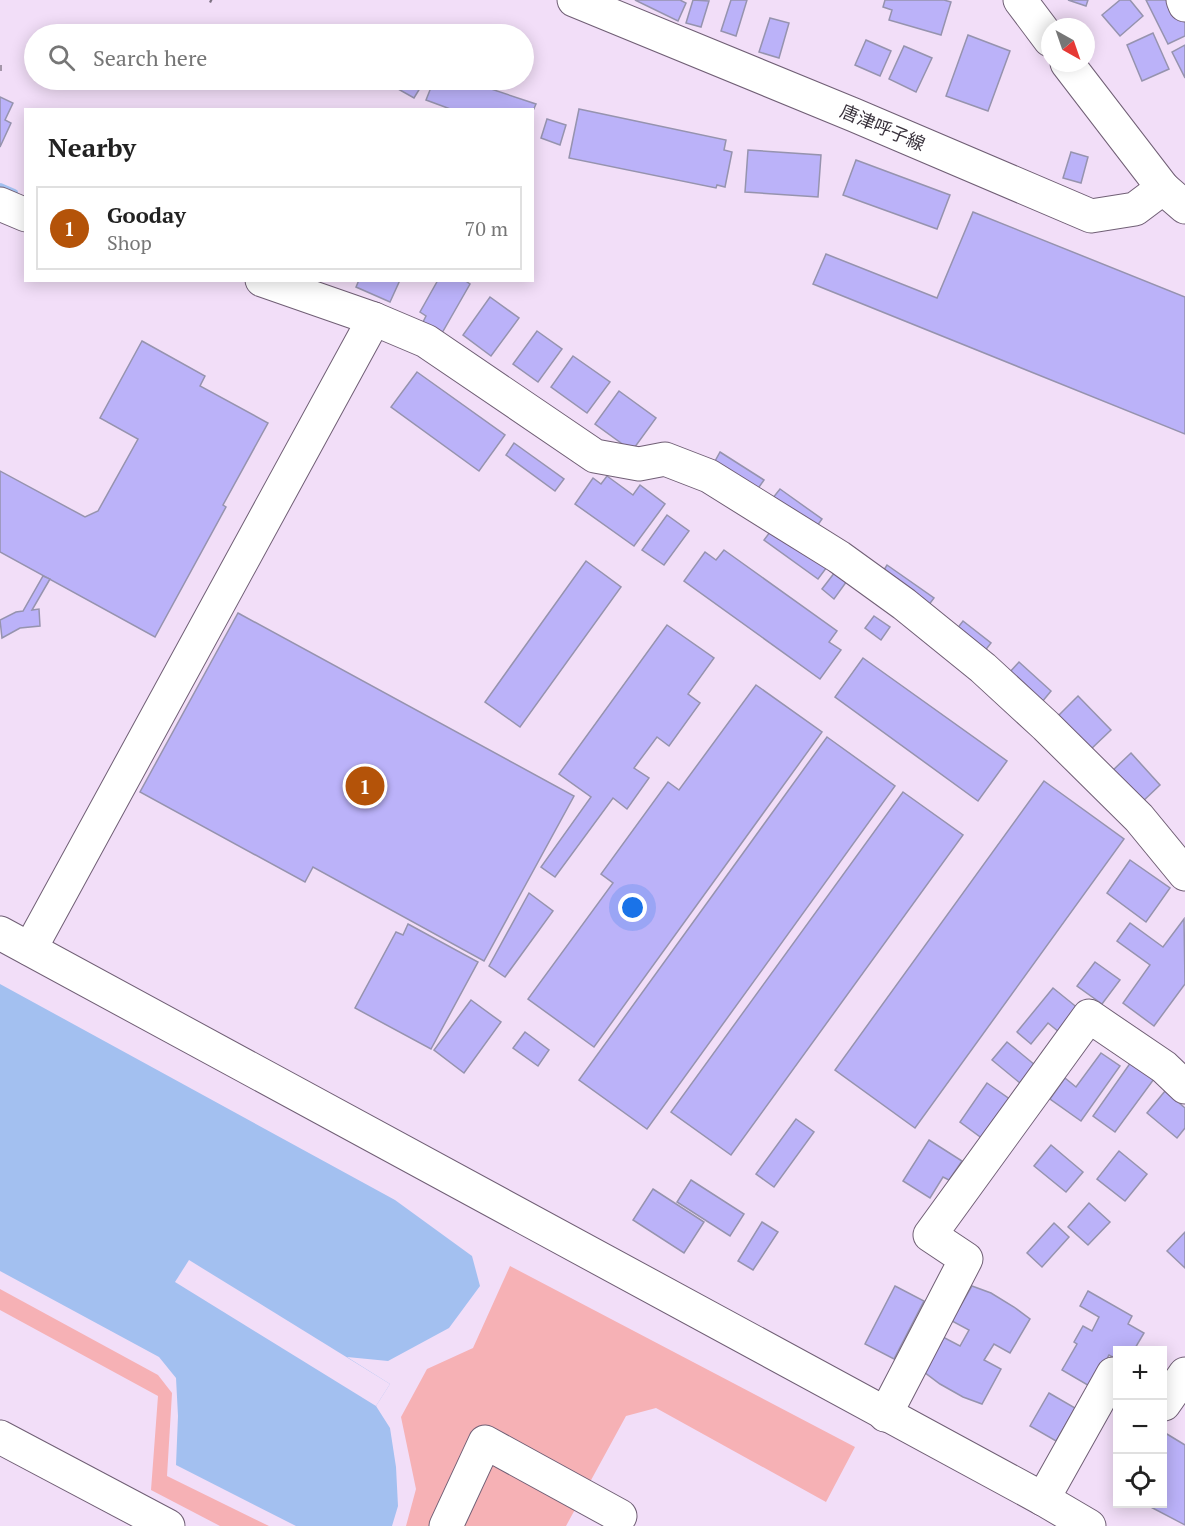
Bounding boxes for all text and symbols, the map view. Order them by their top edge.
north arrow [1041,18,1095,72]
search box [24,24,534,90]
icon: search [45,41,78,74]
text: Search here [93,43,207,72]
street label: 唐津呼子線 [837,98,929,156]
text: Nearby [48,130,136,164]
text: Gooday [107,200,186,229]
text: 1 [64,215,75,242]
text: 70 m [465,215,508,242]
text: Shop [107,229,152,256]
pin: 1 [346,764,385,808]
your location [618,893,647,922]
map controls [1113,1346,1167,1508]
button: + [1113,1346,1167,1400]
button: − [1113,1400,1167,1454]
button: locate [1113,1454,1167,1508]

